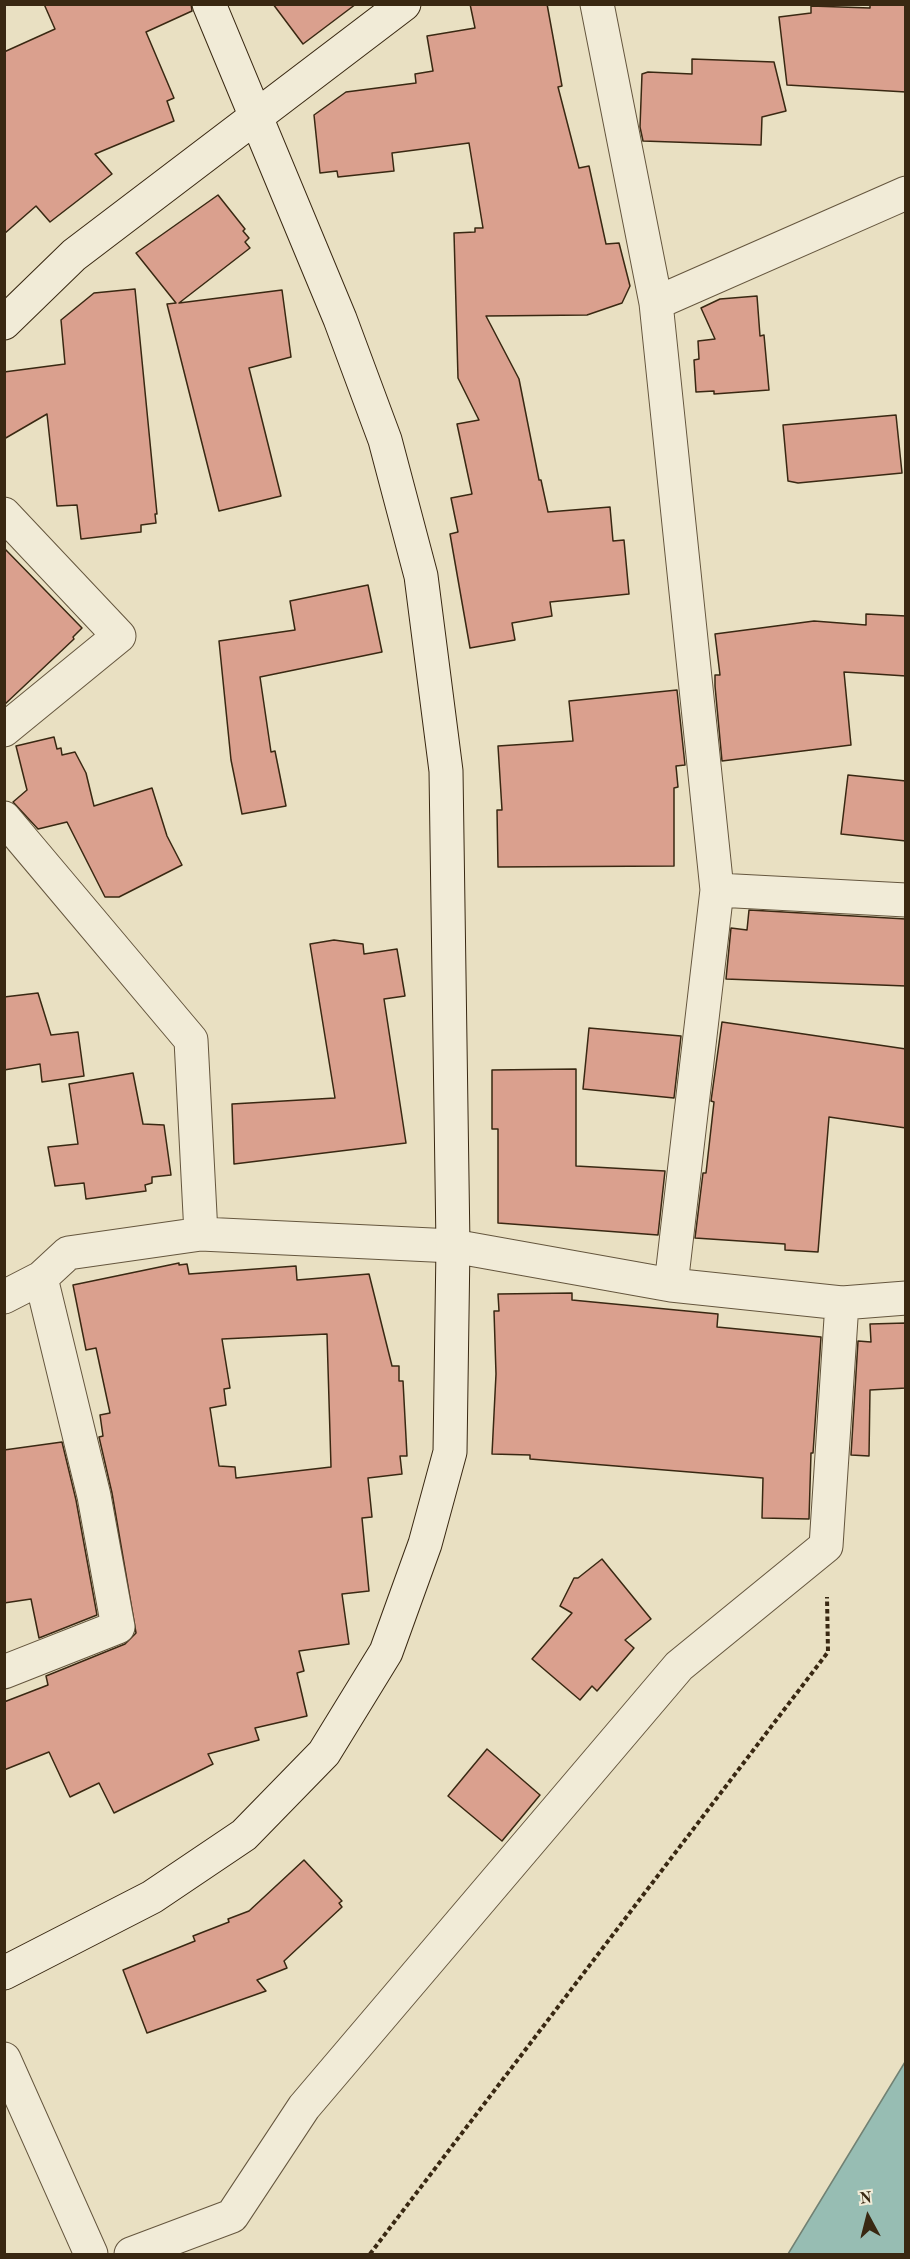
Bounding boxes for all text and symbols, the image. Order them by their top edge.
north arrow [838,2187,898,2247]
text: N [859,2190,873,2208]

